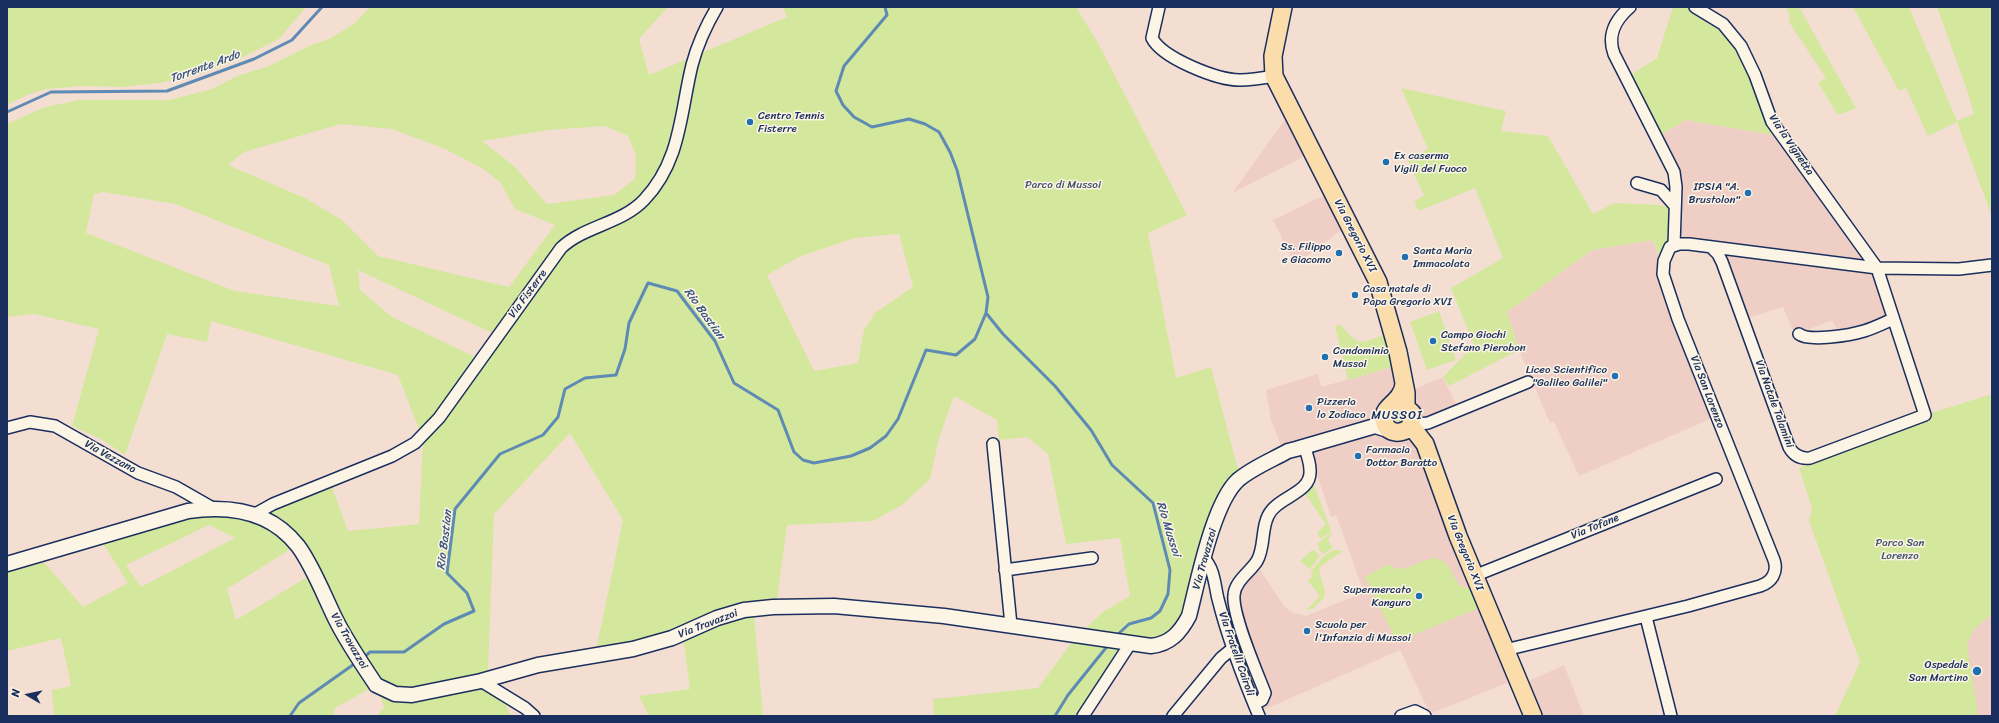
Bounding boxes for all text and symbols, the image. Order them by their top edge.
water label: Torrente Ardo [168,48,242,86]
place label: Centro Tennis Fisterre [758,109,824,135]
street label: Via la Vignetta [1766,112,1816,178]
marker: Centro Tennis Fisterre [745,117,755,127]
place label: Ex caserma Vigili del Fuoco [1394,149,1467,175]
marker: Ex caserma Vigili del Fuoco [1381,157,1391,167]
park label: Parco di Mussoi [1025,178,1101,192]
place label: IPSIA "A. Brustolon" [1689,180,1740,206]
marker: IPSIA "A. Brustolon" [1743,188,1753,198]
street label: Via Gregorio XVI [1331,197,1379,275]
place label: Ss. Filippo e Giacomo [1281,240,1331,266]
place label: Santa Maria Immacolata [1413,244,1472,270]
marker: Ss. Filippo e Giacomo [1334,248,1344,258]
marker: Santa Maria Immacolata [1400,252,1410,262]
street label: Via Fisterre [506,267,550,321]
place label: Casa natale di Papa Gregorio XVI [1363,282,1452,308]
water label: Rio Bastian [681,285,727,343]
marker: Casa natale di Papa Gregorio XVI [1350,290,1360,300]
place label: Campo Giochi Stefano Pierobon [1441,328,1526,354]
marker: Campo Giochi Stefano Pierobon [1428,336,1438,346]
place label: Condominio Mussoi [1333,344,1389,370]
marker: Condominio Mussoi [1320,352,1330,362]
street label: Via San Lorenzo [1687,354,1727,430]
street label: Via Natale Talamini [1752,358,1796,450]
place label: Liceo Scientifico "Galileo Galilei" [1526,363,1607,389]
marker: Liceo Scientifico "Galileo Galilei" [1610,371,1620,381]
place label: Pizzeria lo Zodiaco [1317,395,1366,421]
marker: Pizzeria lo Zodiaco [1304,403,1314,413]
district label: MUSSOI [1372,409,1422,423]
street label: Via Vezzano [82,437,138,477]
place label: Farmacia Dottor Baratto [1366,443,1437,469]
marker: Farmacia Dottor Baratto [1353,451,1363,461]
water label: Rio Mussoi [1153,500,1183,558]
water label: Rio Bastian [434,509,456,571]
street label: Via Tofane [1569,511,1621,543]
street label: Via Gregorio XVI [1444,513,1486,593]
street label: Via Travazzoi [1190,527,1220,591]
park label: Parco San Lorenzo [1875,536,1925,562]
place label: Supermercato Kanguro [1343,583,1411,609]
marker: Supermercato Kanguro [1414,591,1424,601]
street label: Via Travazzoi [676,607,740,641]
street label: Via Fratelli Cairoli [1215,610,1257,698]
street label: Via Travazzoi [328,611,370,671]
place label: Scuola per l'Infanzia di Mussoi [1315,618,1411,644]
marker: Scuola per l'Infanzia di Mussoi [1302,626,1312,636]
place label: Ospedale San Martino [1909,658,1968,684]
marker: Ospedale San Martino [1971,665,1983,677]
north arrow [8,675,48,715]
text: N [6,688,26,698]

